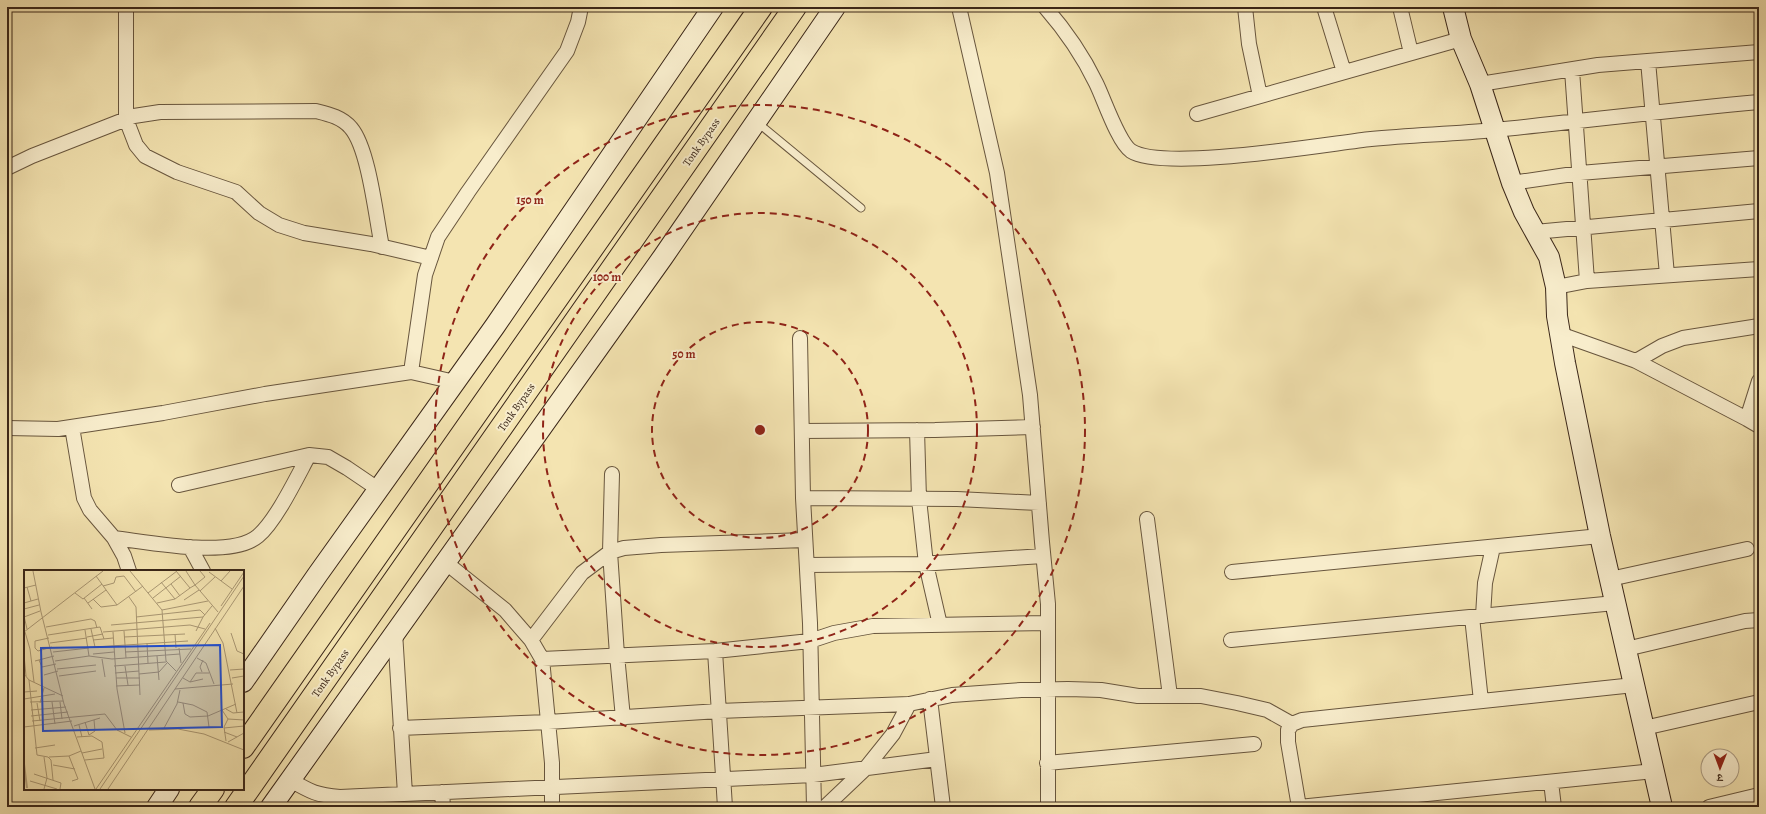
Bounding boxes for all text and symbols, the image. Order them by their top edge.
street label: Tonk Bypass [679,115,724,169]
text: 150 m [516,192,544,208]
text: 100 m [593,269,621,285]
text: 50 m [672,346,696,362]
street label: Tonk Bypass [494,380,539,434]
centre of rings [753,423,767,437]
inset map [24,570,244,790]
street label: Tonk Bypass [308,646,353,700]
north arrow [1700,748,1740,788]
text: उ [1716,770,1724,785]

